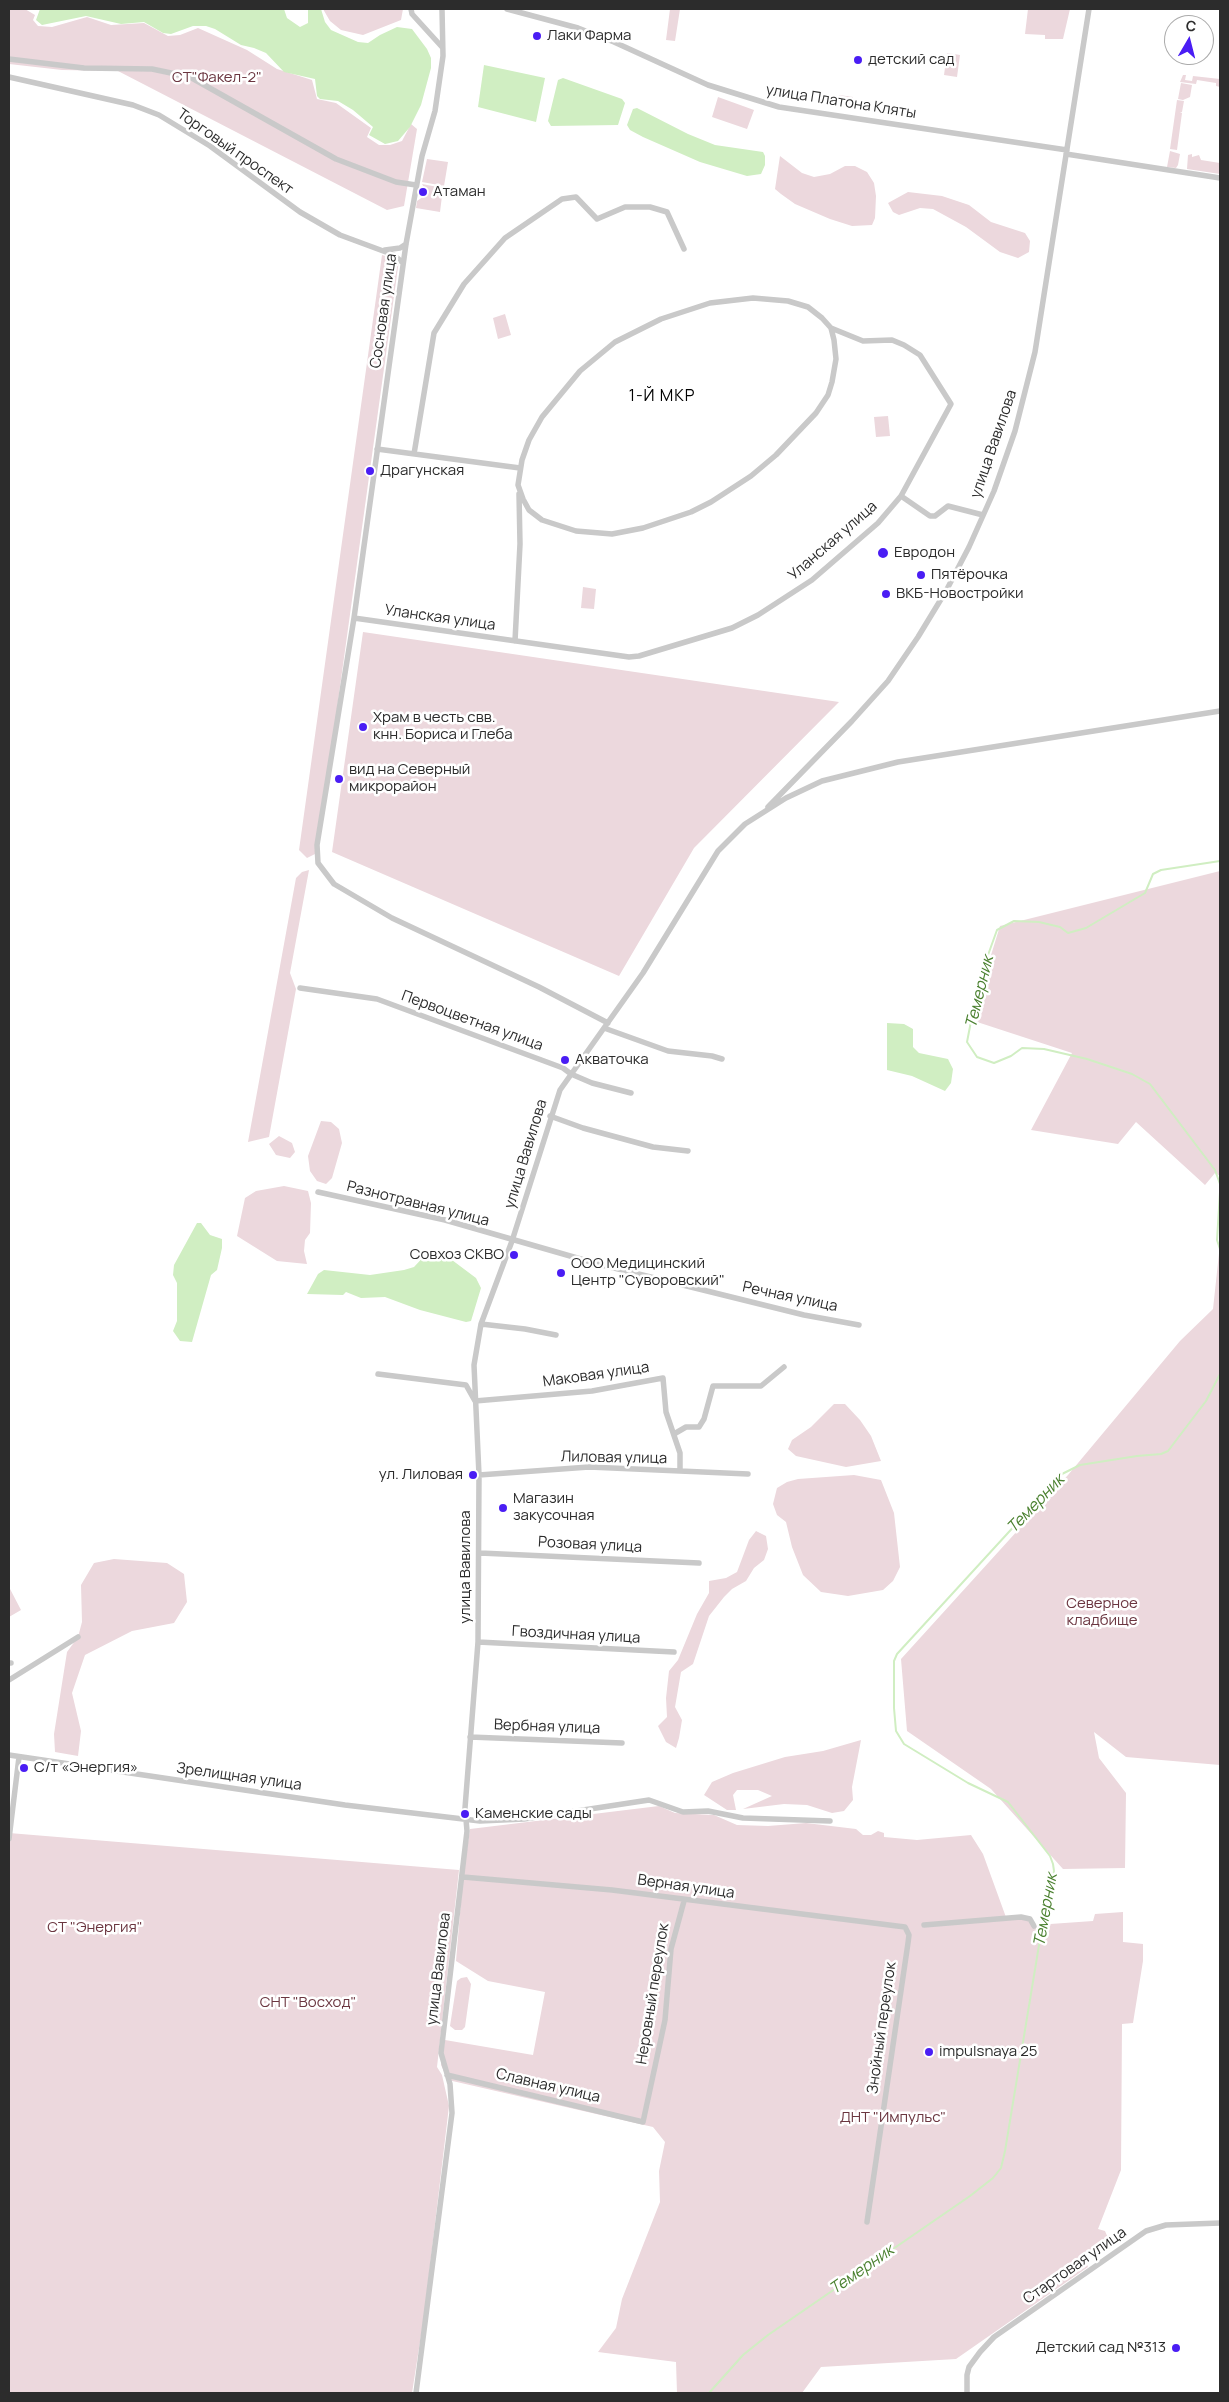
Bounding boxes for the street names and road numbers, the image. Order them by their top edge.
street label: улица Платона Кляты [764,81,918,123]
street label: Торговый проспект [173,105,297,199]
street label: Сосновая улица [367,252,401,370]
street label: улица Вавилова [967,387,1021,501]
street label: Уланская улица [785,498,881,584]
street label: Уланская улица [383,601,497,635]
street label: Первоцветная улица [399,987,545,1055]
street label: улица Вавилова [501,1097,551,1211]
street label: Разнотравная улица [345,1178,491,1230]
street label: Речная улица [741,1278,839,1316]
street label: Маковая улица [542,1359,650,1391]
street label: Лиловая улица [561,1448,667,1468]
street label: улица Вавилова [457,1510,475,1624]
street label: Розовая улица [537,1533,643,1557]
street label: Гвоздичная улица [511,1623,641,1647]
street label: Вербная улица [493,1716,601,1738]
street label: Зрелищная улица [175,1759,303,1795]
street label: Верная улица [636,1871,736,1903]
street label: улица Вавилова [423,1912,455,2026]
street label: Неровный переулок [633,1922,673,2066]
street label: Знойный переулок [864,1961,900,2095]
street label: Славная улица [494,2065,602,2107]
street label: Стартовая улица [1020,2224,1130,2308]

